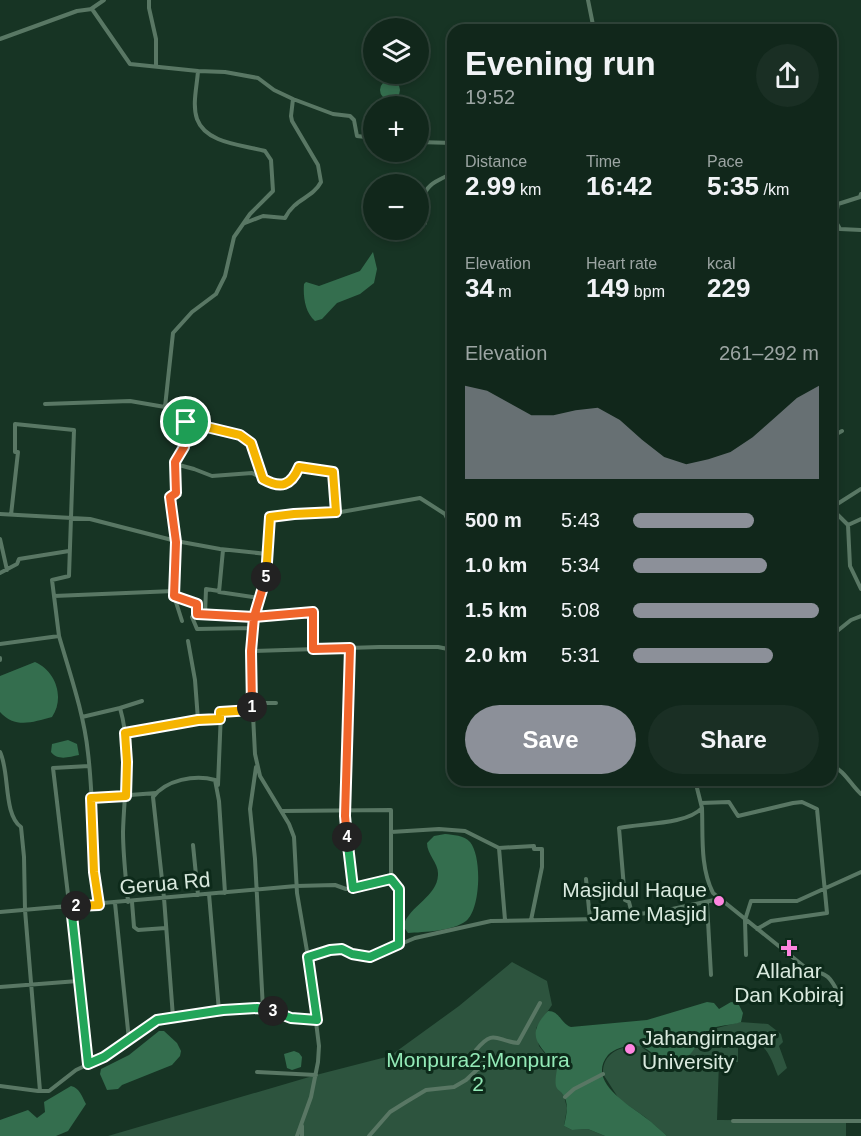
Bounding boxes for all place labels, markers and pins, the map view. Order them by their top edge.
pin [160,396,211,447]
pin: 5 [251,562,281,592]
pin: 1 [237,692,267,722]
pin: 4 [332,822,362,852]
place label: Masjidul Haque Jame Masjid [562,878,707,925]
pin: 2 [61,891,91,921]
marker: Masjidul Haque Jame Masjid [712,894,726,908]
marker: Allahar Dan Kobiraj [782,941,796,955]
place label: Allahar Dan Kobiraj [734,959,844,1006]
pin: 3 [258,996,288,1026]
place label: Jahangirnagar University [642,1026,776,1073]
marker: Jahangirnagar University [623,1042,637,1056]

